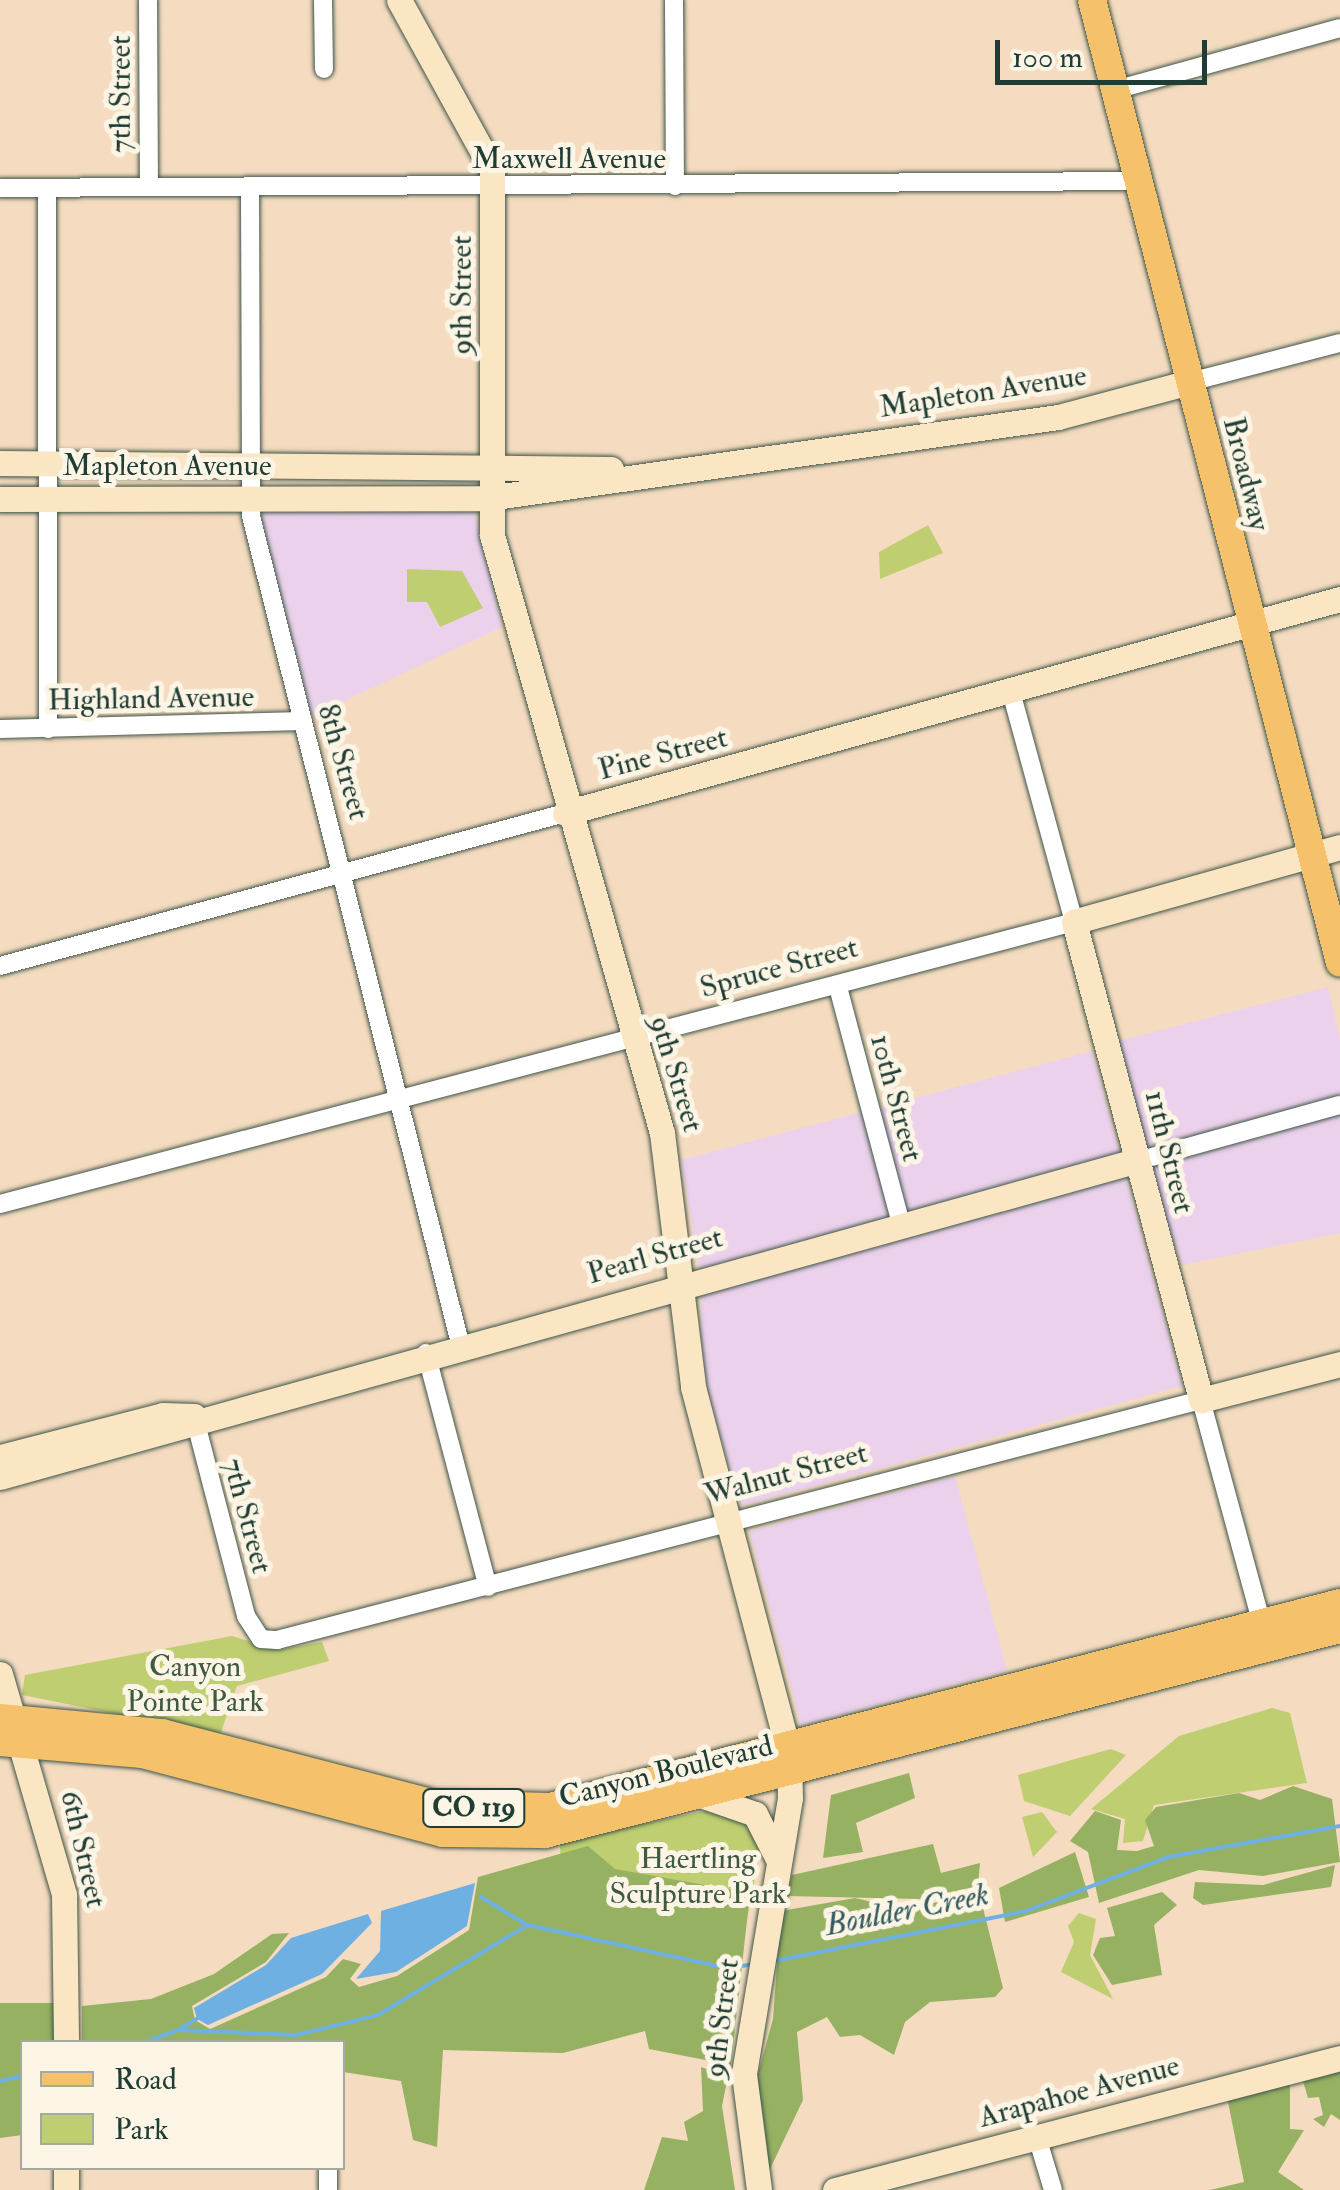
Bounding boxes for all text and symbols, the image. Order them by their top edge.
scale bar [1000,20,1212,82]
street label: 7th Street [103,35,139,153]
text: 100 m [1012,39,1083,76]
street label: Maxwell Avenue [472,141,666,177]
street label: 9th Street [444,235,480,355]
street label: Mapleton Avenue [877,358,1089,426]
street label: Broadway [1215,414,1277,534]
street label: Mapleton Avenue [63,448,271,484]
street label: Highland Avenue [48,679,254,719]
street label: 8th Street [309,700,377,824]
street label: Pine Street [595,720,731,788]
street label: Spruce Street [696,930,862,1006]
street label: 9th Street [641,1012,711,1136]
street label: 10th Street [862,1031,930,1165]
street label: 11th Street [1136,1087,1202,1217]
street label: Pearl Street [583,1220,727,1292]
street label: Walnut Street [701,1435,871,1513]
street label: 7th Street [214,1454,280,1578]
park label: Canyon Pointe Park [126,1649,264,1720]
street label: Canyon Boulevard [555,1728,777,1816]
road number: CO 119 [422,1785,526,1831]
street label: 6th Street [52,1787,114,1911]
park label: Haertling Sculpture Park [610,1841,786,1912]
water label: Boulder Creek [822,1875,992,1945]
street label: 9th Street [697,1957,747,2079]
legend [20,2040,345,2170]
street label: Arapahoe Avenue [975,2048,1183,2136]
text: Road [114,2061,177,2098]
text: Park [114,2111,169,2148]

